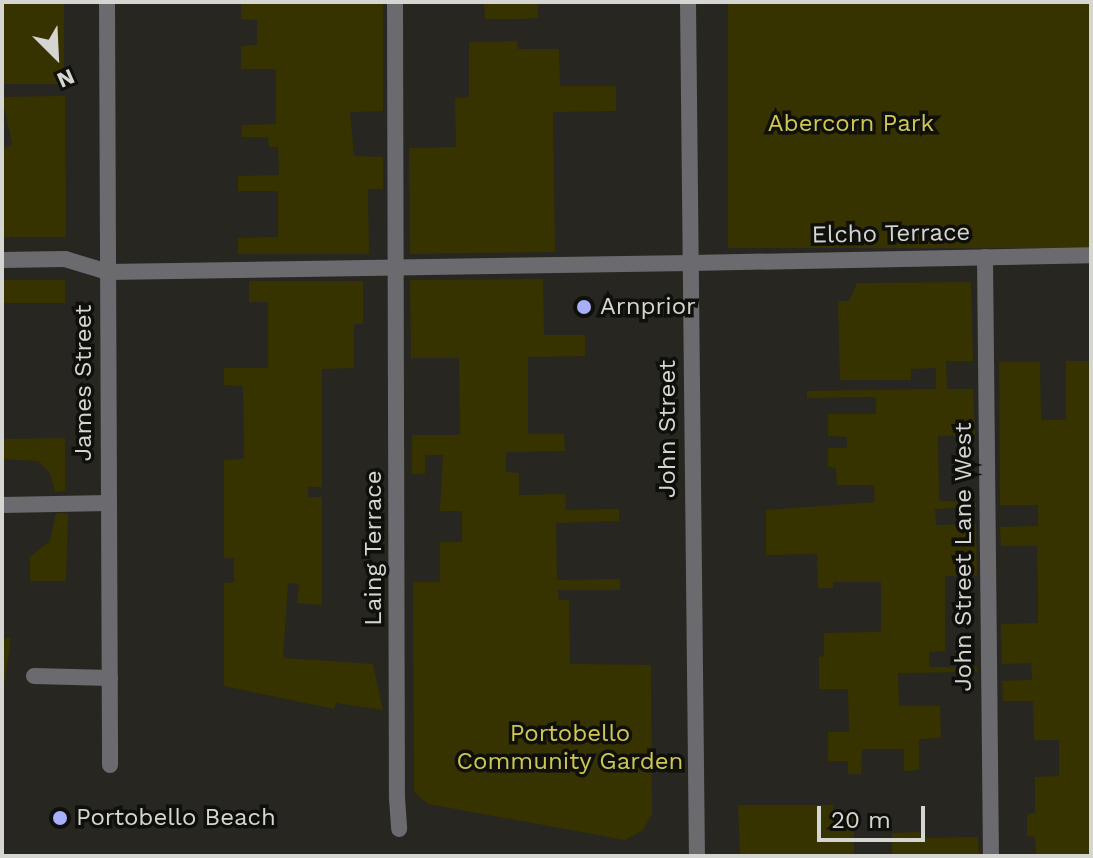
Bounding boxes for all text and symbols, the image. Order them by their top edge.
north arrow [16,16,96,96]
text: N [53,64,79,93]
park label: Abercorn Park [768,110,934,138]
street label: Elcho Terrace [811,218,971,250]
place label: Arnprior [600,293,696,321]
marker: Arnprior [575,298,593,316]
street label: James Street [70,305,98,461]
street label: John Street [654,360,682,498]
street label: John Street Lane West [950,422,978,692]
street label: Laing Terrace [360,470,388,626]
park label: Portobello Community Garden [456,720,684,776]
scale bar [821,790,929,840]
place label: Portobello Beach [76,804,276,832]
text: 20 m [831,806,891,834]
marker: Portobello Beach [51,809,69,827]

